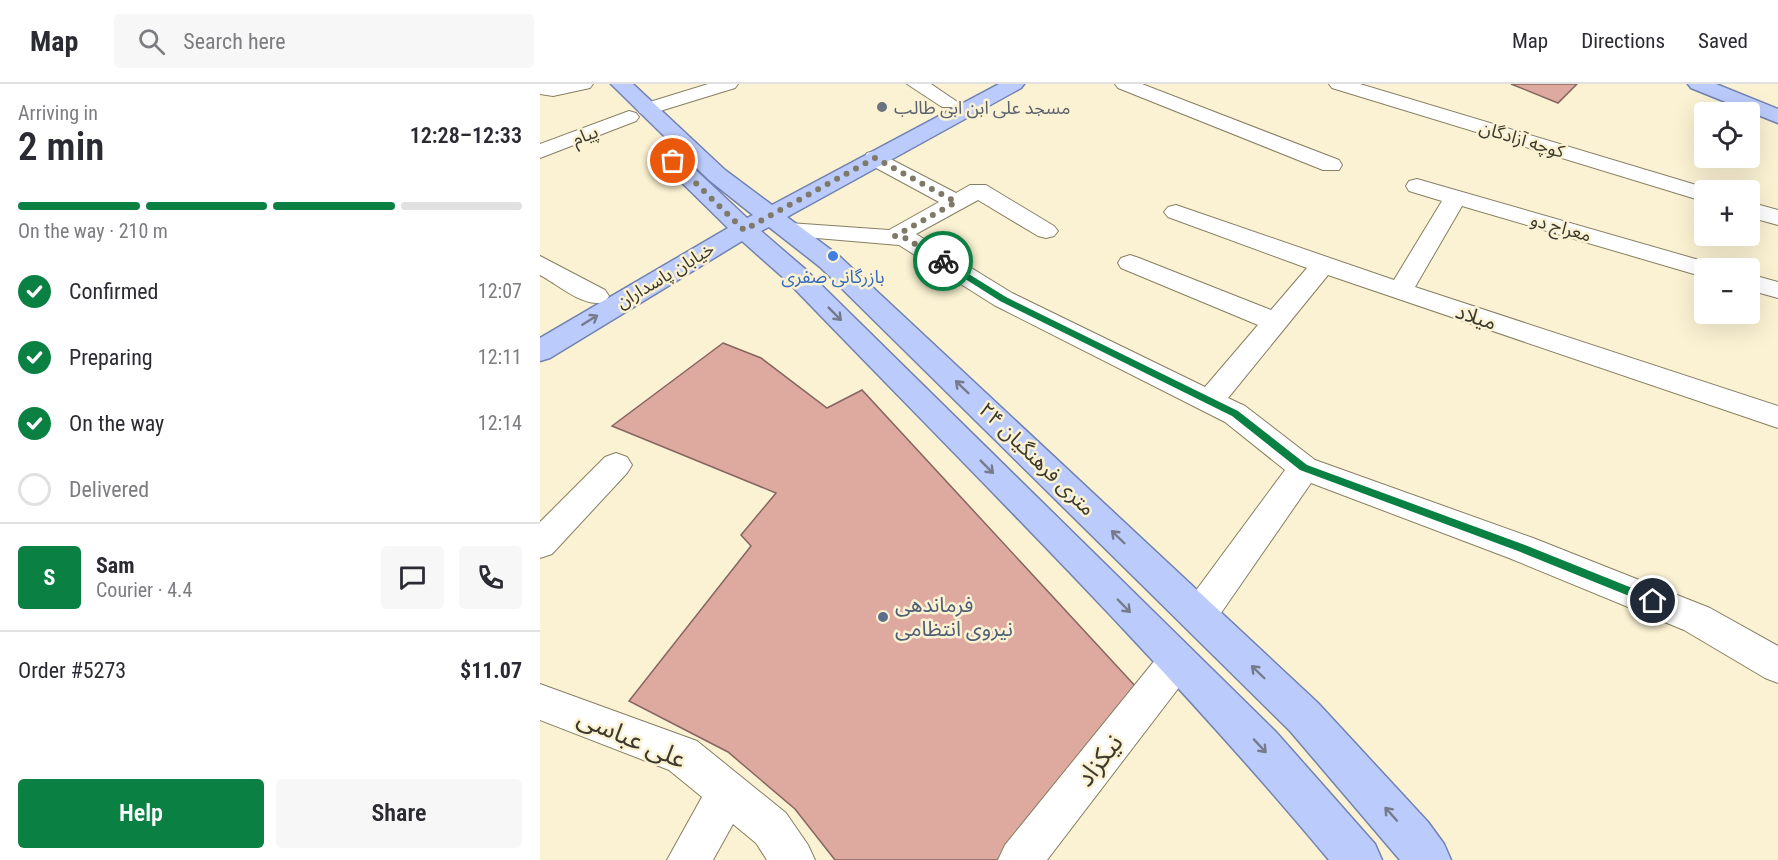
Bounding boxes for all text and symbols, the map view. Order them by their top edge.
search box [114,14,534,68]
text: Map [30,25,78,58]
icon: search [135,25,168,58]
text: Search here [183,29,286,54]
text: Map [1512,29,1548,53]
text: Directions [1581,29,1665,53]
text: Saved [1698,29,1748,53]
place label: مسجد علی ابن ابی طالب [894,97,1070,119]
marker: مسجد علی ابن ابی طالب [875,100,889,114]
text: Arriving in [18,101,98,125]
map controls [1694,102,1760,324]
button: locate [1694,102,1760,168]
street label: کوچه آزادگان [1477,116,1568,163]
street label: پیام [569,121,602,153]
text: 12:28–12:33 [410,123,522,148]
text: 2 min [18,124,104,170]
pin [647,135,698,186]
icon: bag [656,144,689,177]
button: + [1694,180,1760,246]
street label: معراج دو [1527,208,1594,249]
text: On the way · 210 m [18,219,168,243]
courier [913,231,973,291]
street label: خیابان پاسداران [612,238,718,313]
icon: bike [927,245,960,278]
marker: بازرگانی صفری [826,249,840,263]
button: − [1694,258,1760,324]
place label: بازرگانی صفری [781,266,885,288]
icon: check [18,275,51,308]
text: Confirmed [69,279,158,304]
text: 12:07 [478,279,522,303]
street label: میلاد [1453,299,1499,335]
one-way arrow [828,306,842,321]
one-way arrow [581,314,598,326]
icon: check [18,341,51,374]
text: Preparing [69,345,153,370]
text: 12:11 [478,345,522,369]
one-way arrow [954,380,969,395]
street label: ۲۴ متری فرهنگیان [974,398,1100,520]
icon: check [18,407,51,440]
text: On the way [69,411,164,436]
text: 12:14 [478,411,522,435]
one-way arrow [980,460,995,475]
text: Delivered [69,477,149,502]
one-way arrow [1110,530,1125,544]
button: chat [381,546,444,609]
button: phone [459,546,522,609]
text: Sam [96,553,135,578]
text: S [44,565,55,590]
pin [1627,575,1678,626]
text: Courier · 4.4 [96,578,192,602]
icon: home [1636,584,1669,617]
place label: فرماندهی نیروی انتظامی [895,593,1013,641]
one-way arrow [1117,598,1132,613]
marker: فرماندهی نیروی انتظامی [876,610,890,624]
text: Order #5273 [18,658,126,683]
text: $11.07 [460,658,522,683]
one-way arrow [1250,665,1265,680]
street label: علی عباسی [573,702,691,774]
street label: نیکزاد [1069,728,1129,792]
one-way arrow [1253,738,1267,753]
button: Help [18,779,264,848]
button: Share [276,779,522,848]
one-way arrow [1384,807,1398,822]

